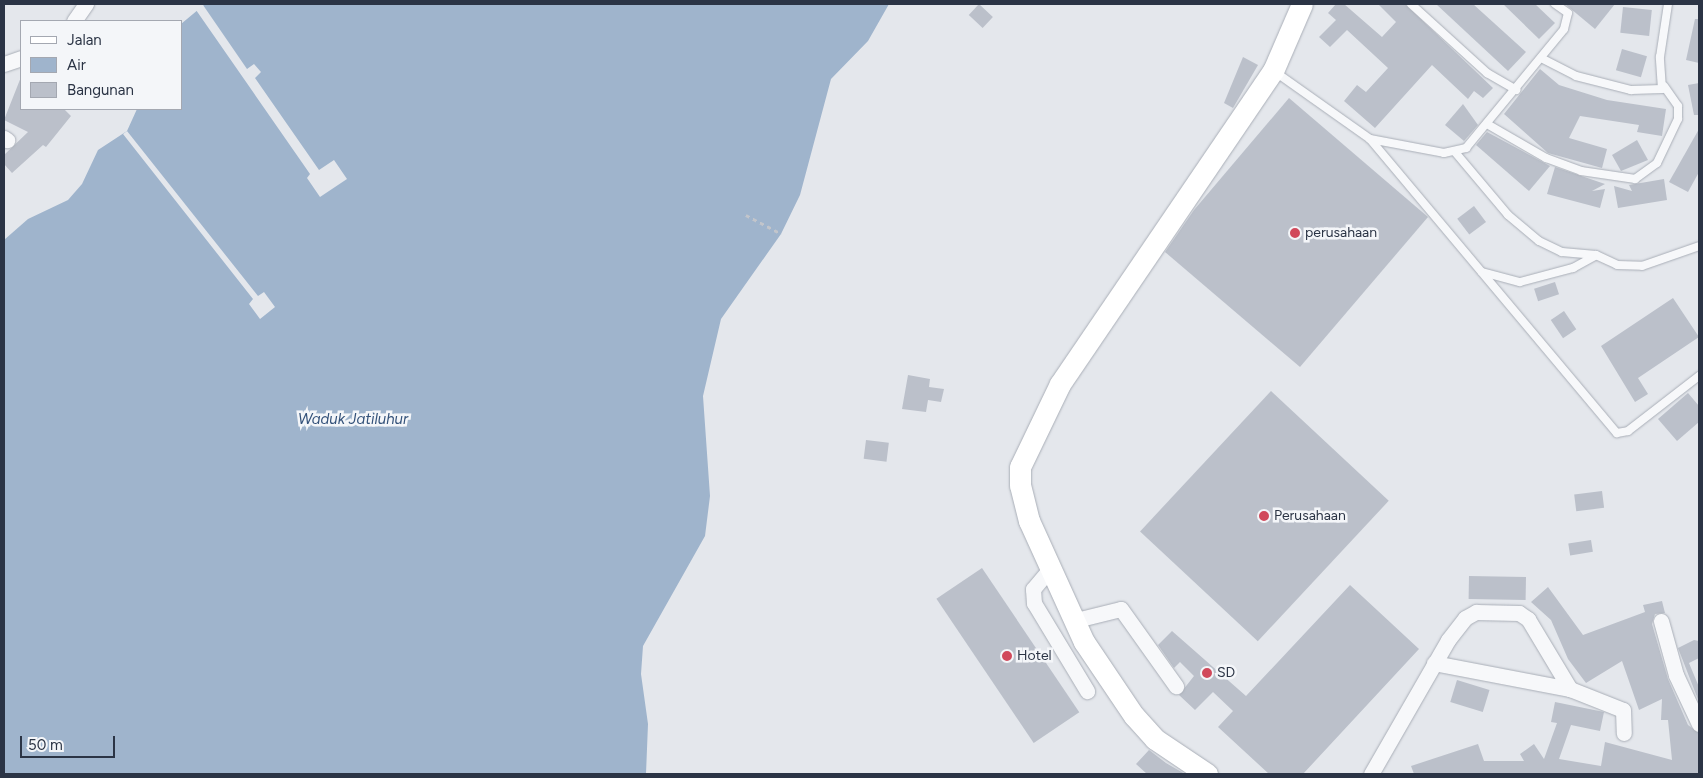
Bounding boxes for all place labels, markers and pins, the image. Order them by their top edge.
place label: perusahaan [1305,225,1377,241]
marker: perusahaan [1289,227,1301,239]
place label: Perusahaan [1274,508,1346,524]
marker: Perusahaan [1258,510,1270,522]
place label: Hotel [1017,648,1052,664]
marker: Hotel [1001,650,1013,662]
place label: SD [1217,665,1235,681]
marker: SD [1201,667,1213,679]

